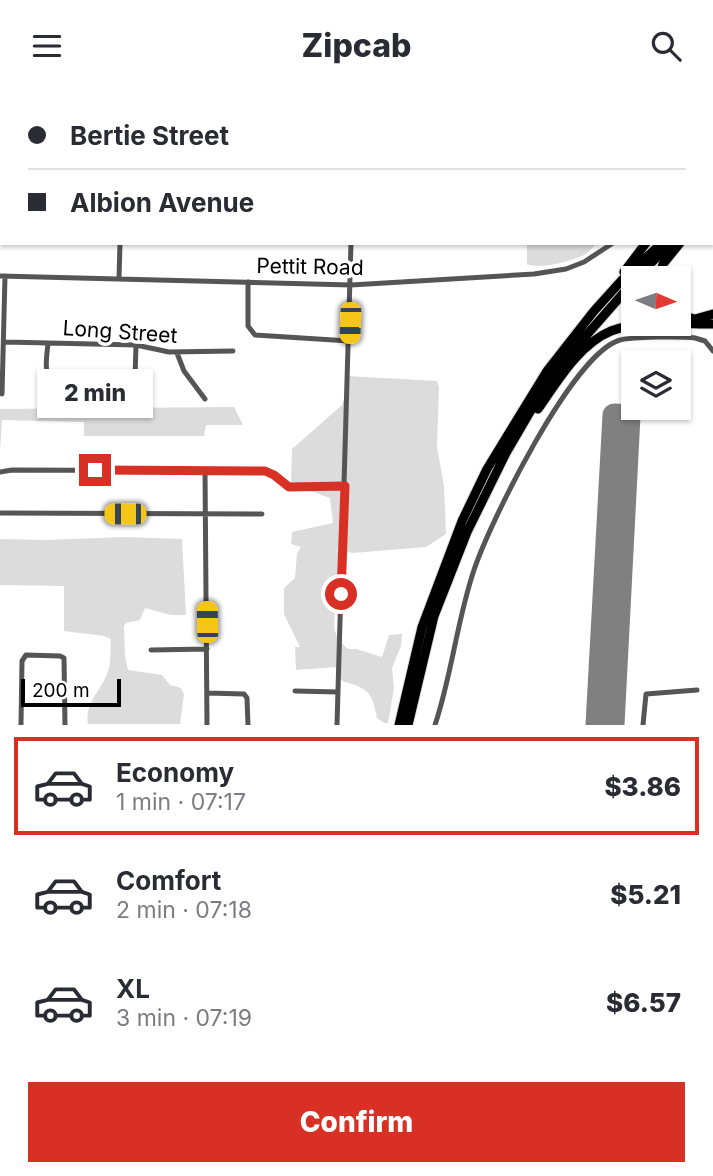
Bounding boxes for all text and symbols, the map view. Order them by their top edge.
text: Zipcab [302,26,411,65]
icon: menu [28,27,66,65]
icon: search [647,27,685,65]
text: Bertie Street [70,120,229,151]
text: Albion Avenue [70,187,254,218]
street label: Pettit Road [256,253,364,280]
north arrow [621,266,691,336]
map controls [621,266,691,420]
car [339,302,362,344]
street label: Long Street [62,315,178,348]
button: layers [621,350,691,420]
callout: 2 min [37,369,153,417]
text: 2 min [64,379,126,407]
route end [79,454,111,486]
car [105,504,147,525]
route start [325,578,357,610]
car [197,601,218,643]
scale bar [21,675,121,707]
text: 200 m [32,679,90,702]
icon: car [32,755,95,818]
text: Economy [116,757,234,788]
text: $3.86 [604,771,681,802]
text: 1 min · 07:17 [116,788,246,816]
icon: car [32,863,95,926]
text: Comfort [116,865,221,896]
text: $5.21 [610,879,681,910]
text: 2 min · 07:18 [116,896,252,924]
icon: car [32,971,95,1034]
text: XL [116,973,150,1004]
text: $6.57 [606,987,681,1018]
text: 3 min · 07:19 [116,1004,252,1032]
button: Confirm [28,1082,685,1162]

